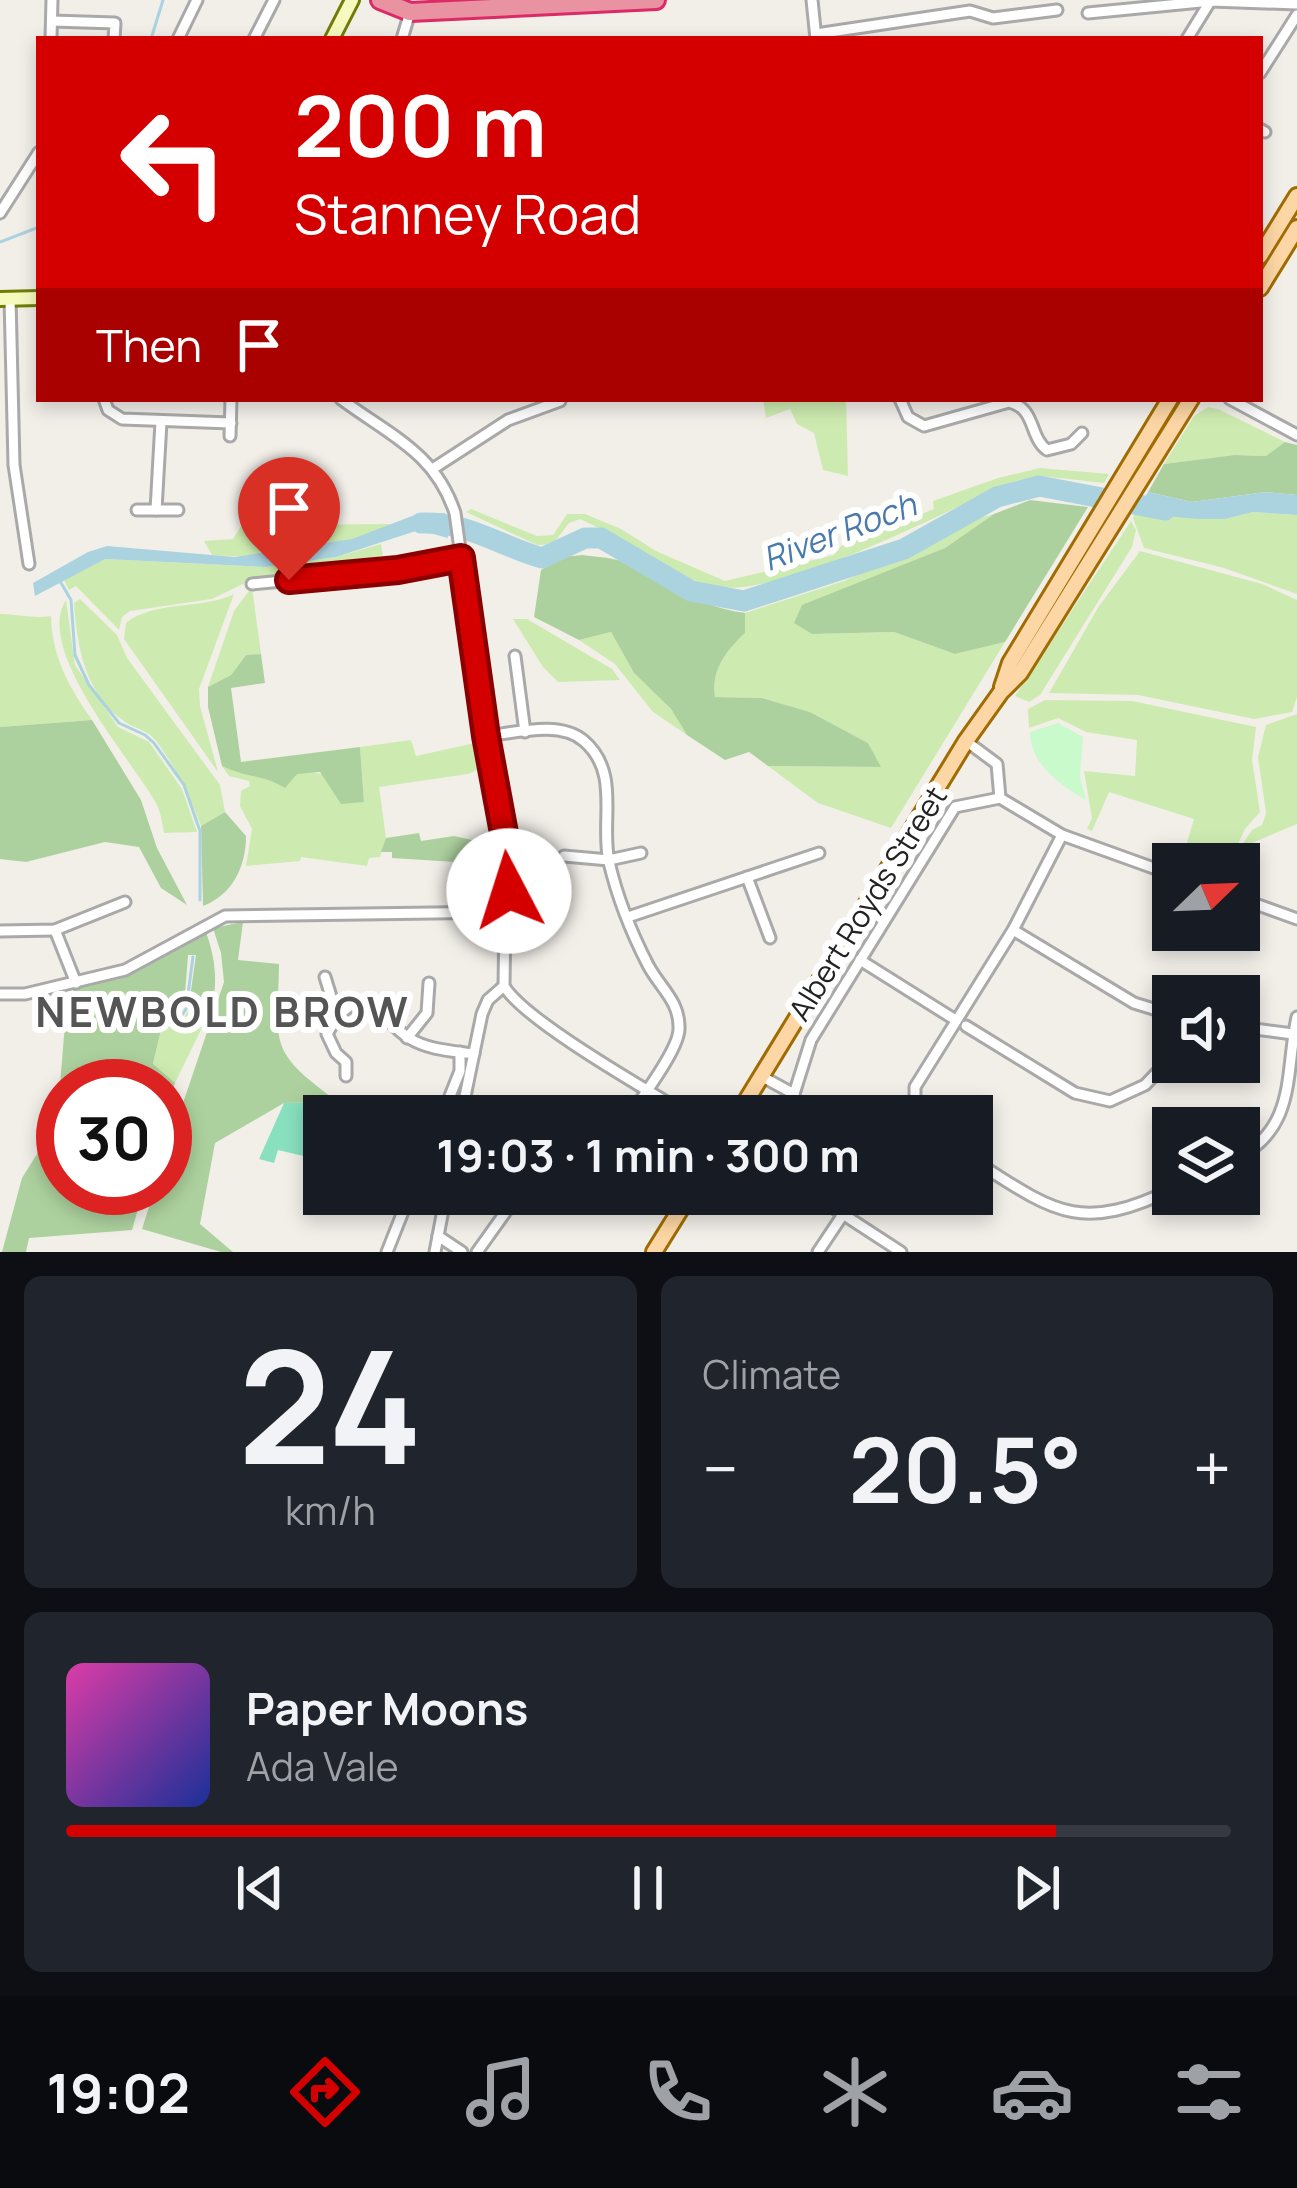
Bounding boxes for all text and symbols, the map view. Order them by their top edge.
text: 200 m [294,67,547,182]
icon: left [96,84,252,240]
text: Stanney Road [294,176,641,250]
icon: arrive [226,312,292,378]
text: Then [96,314,202,376]
pin [238,457,340,580]
icon: arrive [256,475,322,541]
water label: River Roch [756,481,923,581]
street label: Albert Royds Street [778,778,956,1028]
position arrow [446,828,572,954]
north arrow [1152,843,1260,951]
map controls [1152,843,1260,1215]
button: sound [1152,975,1260,1083]
district label: NEWBOLD BROW [35,982,411,1040]
speed limit sign: 30 [36,1059,192,1215]
button: layers [1152,1107,1260,1215]
text: 19:03 · 1 min · 300 m [436,1124,860,1186]
text: 24 [238,1298,423,1511]
text: Climate [703,1347,841,1401]
text: 20.5° [849,1407,1082,1530]
text: − [703,1423,738,1513]
text: + [1193,1423,1231,1513]
text: km/h [285,1483,376,1537]
text: Paper Moons [246,1677,528,1739]
text: Ada Vale [246,1739,399,1793]
icon: previous [227,1855,293,1921]
icon: pause [615,1855,681,1921]
icon: next [1004,1855,1070,1921]
icon: directions [283,2050,367,2134]
icon: music [459,2050,543,2134]
icon: phone [636,2050,720,2134]
icon: climate [813,2050,897,2134]
icon: car [990,2050,1074,2134]
icon: filters [1167,2050,1251,2134]
text: 19:02 [46,2055,190,2129]

